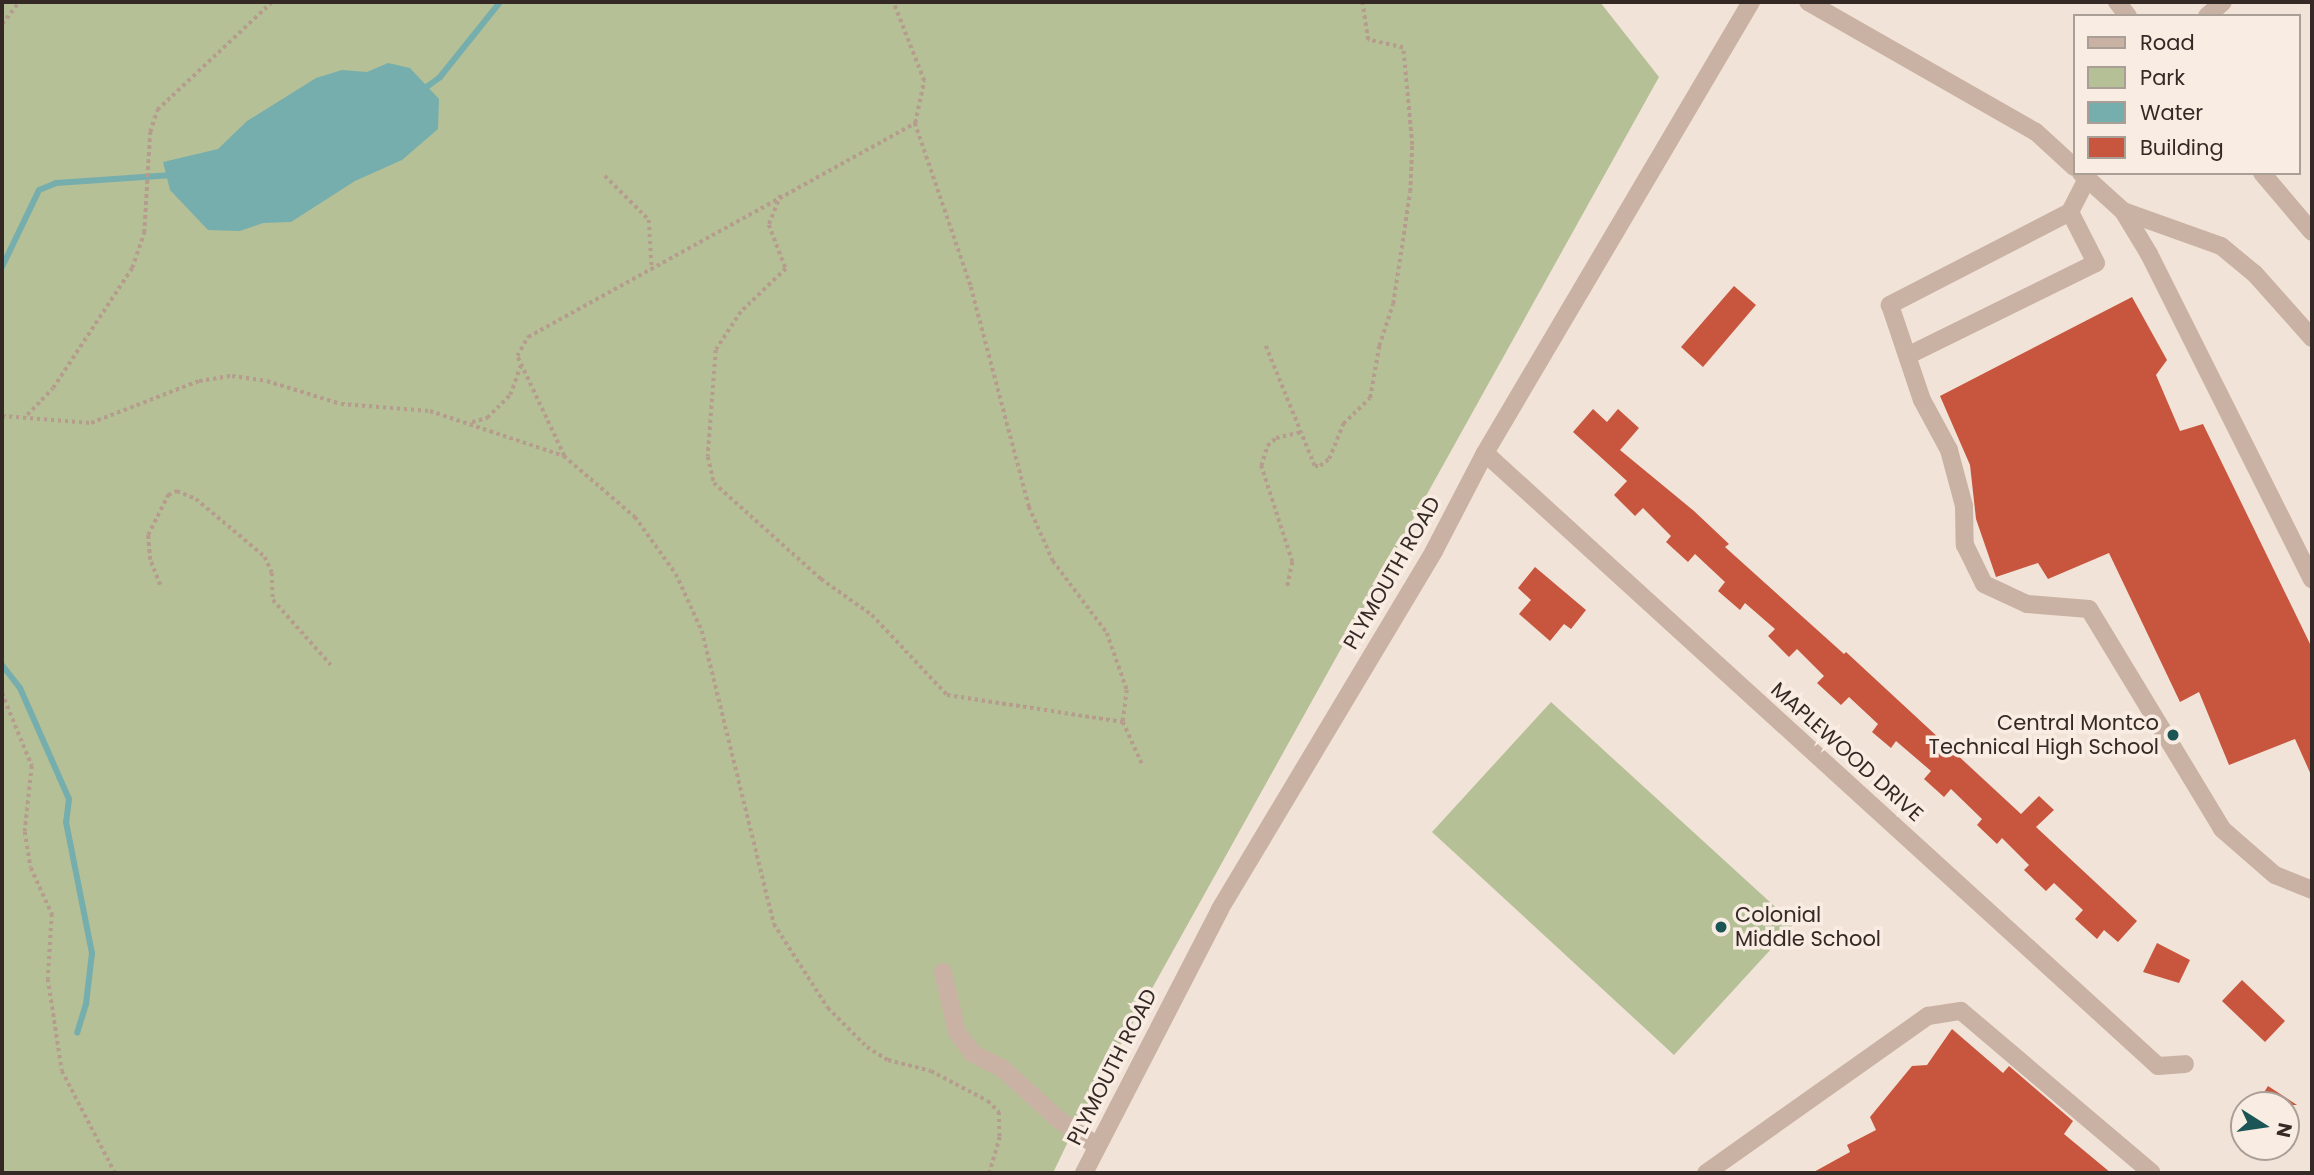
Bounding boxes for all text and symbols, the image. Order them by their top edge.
legend [2072,14,2300,175]
text: Road [2140,28,2195,57]
text: Park [2140,63,2185,92]
text: Water [2140,98,2203,127]
text: Building [2140,133,2224,162]
street label: PLYMOUTH ROAD [1338,492,1446,654]
street label: MAPLEWOOD DRIVE [1766,677,1928,827]
place label: Central Montco Technical High School [1929,710,2159,760]
marker: Central Montco Technical High School [2165,727,2181,743]
place label: Colonial Middle School [1735,902,1881,952]
marker: Colonial Middle School [1713,919,1729,935]
street label: PLYMOUTH ROAD [1062,985,1162,1149]
north arrow [2230,1091,2300,1161]
text: N [2269,1120,2299,1140]

